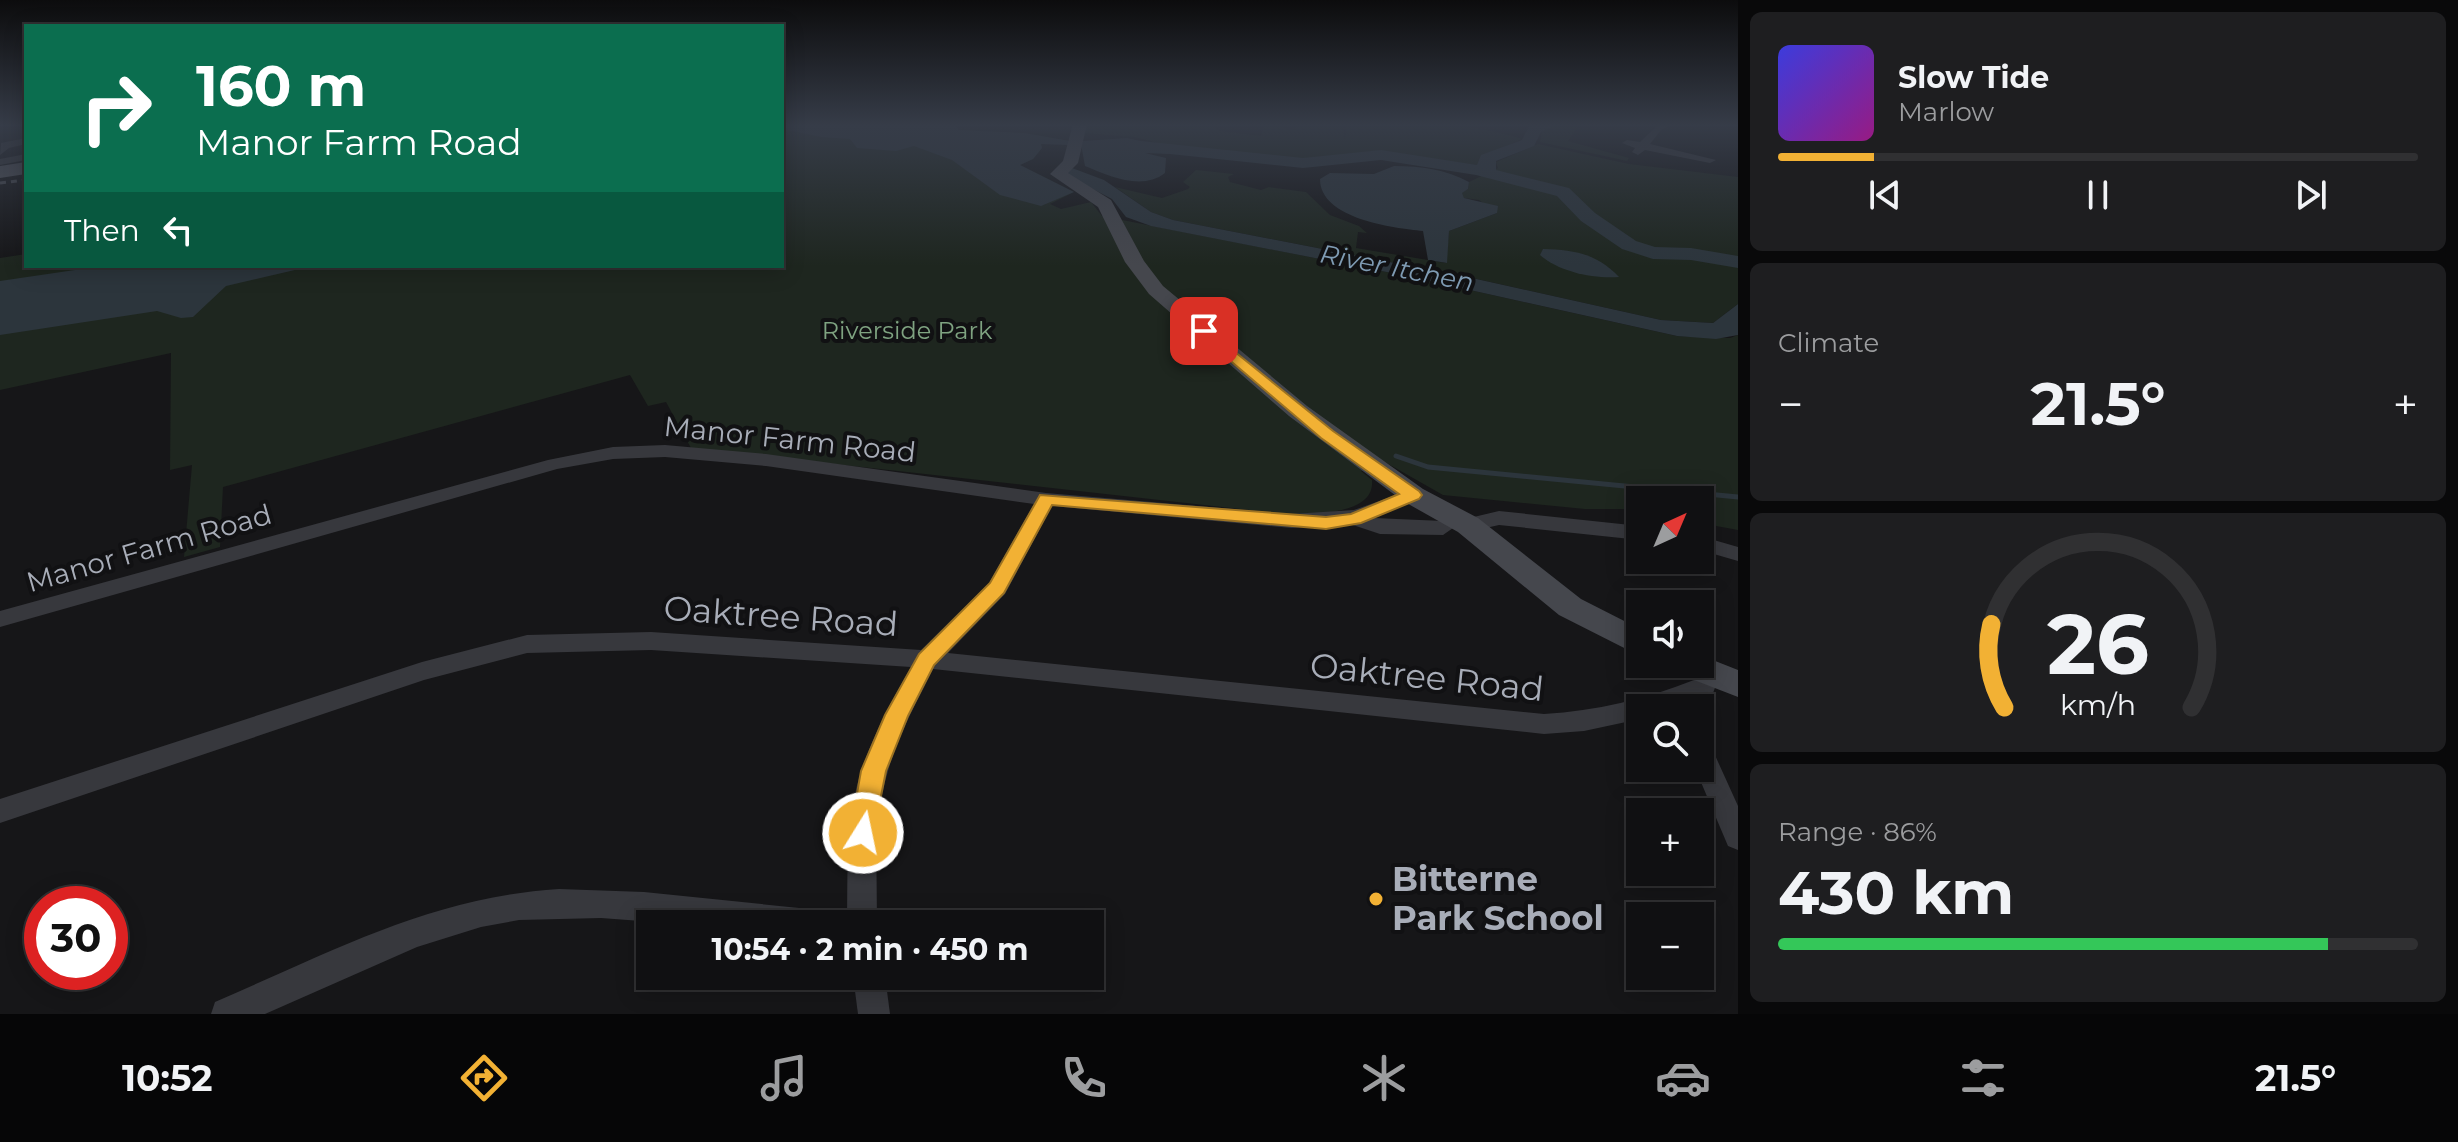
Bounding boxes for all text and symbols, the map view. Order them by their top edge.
text: 160 m [196,52,366,120]
icon: right [64,56,168,160]
text: Slow Tide [1898,59,2049,96]
text: Marlow [1898,96,1994,128]
text: Manor Farm Road [196,120,522,164]
icon: previous [1863,173,1907,217]
icon: pause [2076,173,2120,217]
icon: next [2289,173,2333,217]
icon: left [156,208,200,252]
text: Then [64,212,140,249]
water label: River Itchen [1318,237,1476,299]
pin [1170,297,1238,365]
icon: arrive [1182,309,1226,353]
park label: Riverside Park [822,316,993,345]
text: Climate [1778,327,1879,359]
text: 21.5° [2030,367,2166,440]
text: − [1778,377,1803,431]
text: + [2393,377,2418,431]
street label: Manor Farm Road [662,409,918,469]
north arrow [1626,486,1714,574]
map controls [1626,486,1714,990]
street label: Manor Farm Road [23,497,275,599]
street label: Oaktree Road [662,587,900,645]
button: sound [1626,590,1714,678]
text: 26 [2047,593,2149,695]
street label: Oaktree Road [1308,644,1546,710]
text: km/h [2060,687,2136,722]
button: search [1626,694,1714,782]
position arrow [821,791,905,875]
button: + [1626,798,1714,886]
text: Range · 86% [1778,816,1937,848]
text: 430 km [1778,856,2014,929]
place label: Bitterne Park School [1392,858,1604,939]
speed limit sign: 30 [24,886,128,990]
marker: Bitterne Park School [1367,890,1385,908]
button: − [1626,902,1714,990]
text: 10:54 · 2 min · 450 m [712,931,1028,968]
icon: directions [456,1050,512,1106]
icon: music [756,1050,812,1106]
icon: phone [1056,1050,1112,1106]
icon: climate [1356,1050,1412,1106]
icon: car [1655,1050,1711,1106]
icon: filters [1955,1050,2011,1106]
text: 10:52 [122,1056,212,1100]
text: 21.5° [2255,1056,2336,1100]

